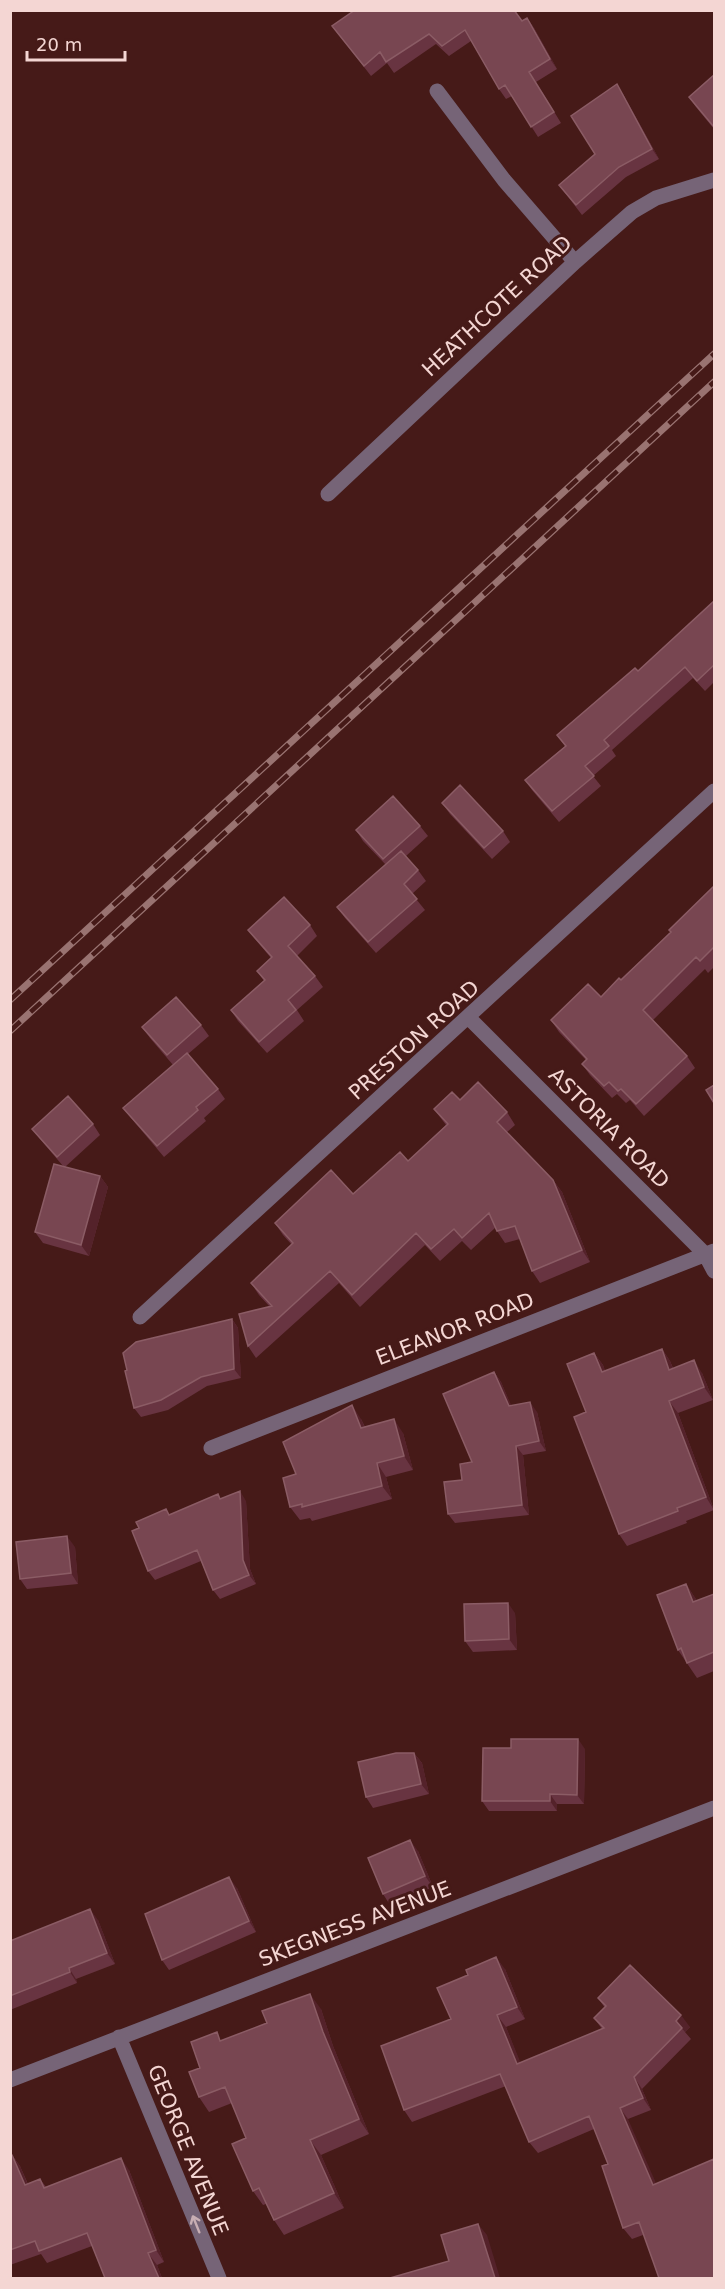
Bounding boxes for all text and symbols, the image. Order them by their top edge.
scale bar [27,24,124,62]
text: 20 m [36,34,82,55]
street label: HEATHCOTE ROAD [417,230,577,382]
street label: PRESTON ROAD [344,975,484,1105]
street label: ASTORIA ROAD [544,1063,674,1193]
street label: ELEANOR ROAD [373,1288,537,1370]
street label: SKEGNESS AVENUE [255,1876,455,1972]
street label: GEORGE AVENUE [143,2061,233,2239]
one-way arrow [190,2216,201,2234]

